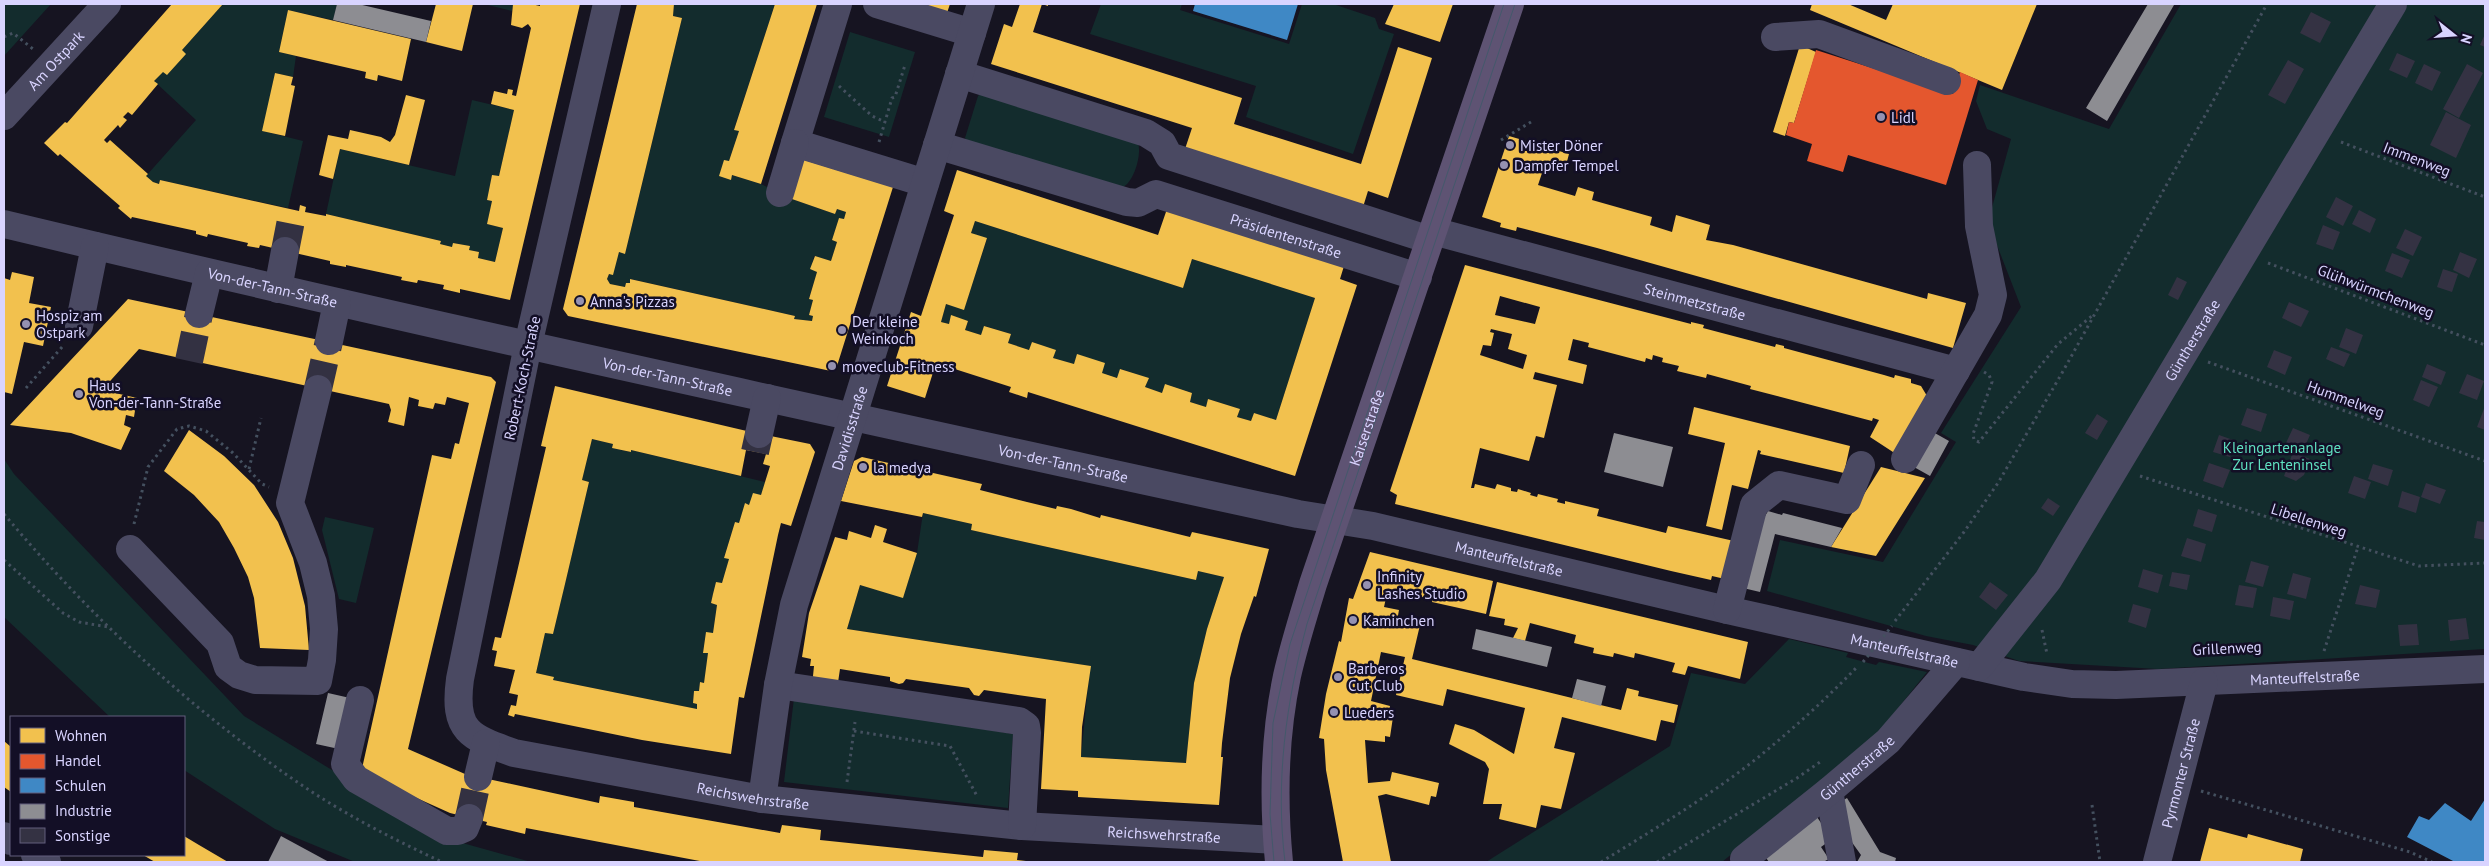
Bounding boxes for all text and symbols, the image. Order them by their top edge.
north arrow [2429,10,2479,60]
street label: Am Ostpark [23,26,88,94]
text: N [2456,32,2476,46]
place label: Lidl [1891,108,1916,127]
marker: Lidl [1875,111,1887,123]
place label: Mister Döner [1520,136,1603,155]
street label: Immenweg [2380,137,2454,181]
marker: Mister Döner [1504,139,1516,151]
place label: Dampfer Tempel [1514,156,1619,175]
marker: Dampfer Tempel [1498,159,1510,171]
street label: Präsidentenstraße [1228,209,1344,262]
street label: Glühwürmchenweg [2315,260,2437,322]
street label: Von-der-Tann-Straße [205,263,339,311]
street label: Steinmetzstraße [1642,278,1748,324]
place label: Anna's Pizzas [590,292,675,311]
marker: Anna's Pizzas [574,295,586,307]
street label: Güntherstraße [2160,295,2224,384]
place label: Hospiz am Ostpark [36,306,102,342]
place label: Der kleine Weinkoch [852,312,918,348]
street label: Robert-Koch-Straße [500,314,544,442]
marker: Hospiz am Ostpark [20,318,32,330]
marker: Der kleine Weinkoch [836,324,848,336]
street label: Von-der-Tann-Straße [600,352,734,400]
place label: moveclub-Fitness [842,357,955,376]
marker: moveclub-Fitness [826,360,838,372]
place label: Haus Von-der-Tann-Straße [88,376,221,412]
street label: Hummelweg [2305,376,2387,422]
street label: Davidisstraße [827,383,871,473]
street label: Kaiserstraße [1344,386,1388,468]
marker: Haus Von-der-Tann-Straße [73,388,85,400]
park label: Kleingartenanlage Zur Lenteninsel [2223,438,2341,474]
street label: Von-der-Tann-Straße [996,439,1130,486]
place label: la medya [873,458,931,477]
marker: la medya [857,461,869,473]
street label: Libellenweg [2269,499,2349,541]
street label: Manteuffelstraße [1453,536,1565,580]
place label: Infinity Lashes Studio [1377,567,1466,603]
marker: Infinity Lashes Studio [1361,579,1373,591]
place label: Kaminchen [1363,611,1434,630]
marker: Kaminchen [1347,614,1359,626]
street label: Manteuffelstraße [1849,629,1960,671]
street label: Grillenweg [2192,637,2262,659]
place label: Barberos Cut Club [1348,659,1404,695]
street label: Manteuffelstraße [2250,665,2360,689]
marker: Barberos Cut Club [1332,671,1344,683]
place label: Lueders [1344,703,1394,722]
marker: Lueders [1328,706,1340,718]
legend [10,716,185,856]
street label: Pyrmonter Straße [2157,716,2204,830]
text: Wohnen [55,726,107,745]
street label: Güntherstraße [1815,731,1898,805]
text: Handel [55,751,101,770]
text: Schulen [55,776,106,795]
street label: Reichswehrstraße [695,778,810,813]
text: Industrie [55,801,112,820]
street label: Reichswehrstraße [1107,821,1221,846]
text: Sonstige [55,826,110,845]

